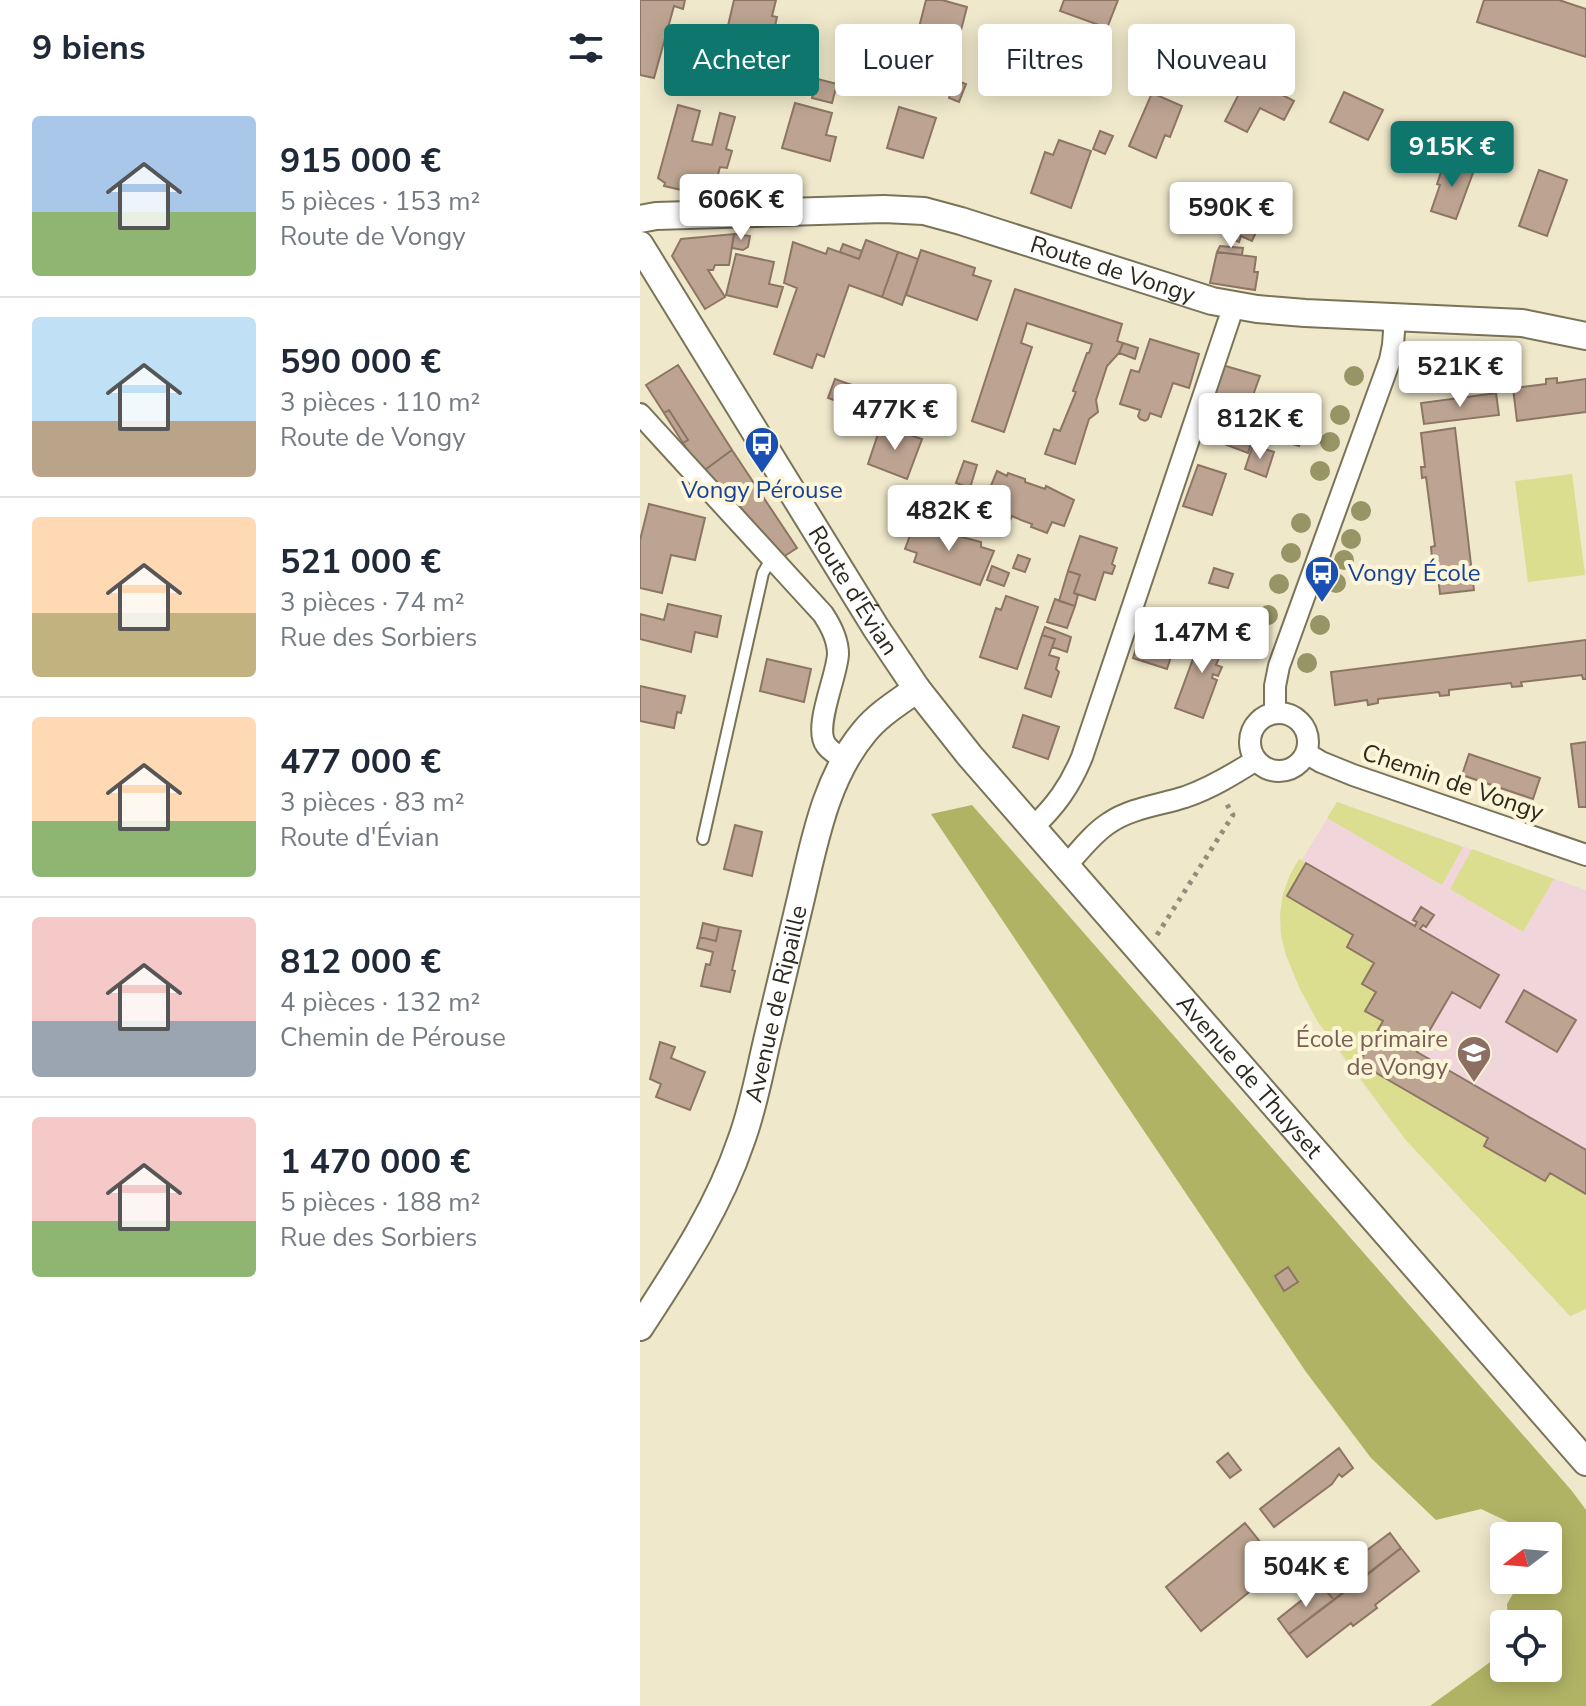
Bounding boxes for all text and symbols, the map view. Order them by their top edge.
chip: Acheter [664,24,819,96]
chip: Louer [835,24,962,96]
chip: Filtres [978,24,1112,96]
chip: Nouveau [1128,24,1295,96]
text: 9 biens [32,25,146,71]
icon: filters [564,26,608,70]
pin: 915K € [1387,121,1517,189]
text: 915K € [1409,129,1495,164]
text: 915 000 € [280,138,441,184]
icon: home [96,148,192,244]
pin: 606K € [676,174,806,242]
text: 606K € [698,182,784,217]
pin: 590K € [1166,182,1296,250]
text: 5 pièces · 153 m² [280,184,480,219]
text: 590K € [1188,190,1274,225]
text: Route de Vongy [280,219,466,254]
street label: Route de Vongy [1026,228,1200,311]
text: 590 000 € [280,339,441,385]
pin: 521K € [1395,341,1525,409]
icon: home [96,349,192,445]
text: 521K € [1417,349,1503,384]
pin: 477K € [830,384,960,452]
text: 3 pièces · 110 m² [280,385,480,420]
text: 477K € [852,392,938,427]
pin: 812K € [1195,393,1325,461]
text: 812K € [1217,401,1303,436]
text: Route de Vongy [280,420,466,455]
bus stop icon: Vongy Pérouse [743,425,781,475]
place label: Vongy Pérouse [680,474,843,506]
pin: 482K € [884,485,1014,553]
text: 482K € [906,493,992,528]
street label: Route d'Évian [801,520,906,662]
text: 521 000 € [280,539,441,585]
icon: home [96,549,192,645]
bus stop icon: Vongy École [1303,554,1341,604]
place label: Vongy École [1347,557,1481,589]
text: 3 pièces · 74 m² [280,585,465,620]
pin: 1.47M € [1128,607,1276,675]
text: 1.47M € [1153,615,1251,650]
text: Rue des Sorbiers [280,620,477,655]
street label: Chemin de Vongy [1358,736,1549,828]
text: 477 000 € [280,739,441,785]
icon: home [96,749,192,845]
text: 3 pièces · 83 m² [280,785,465,820]
text: Route d'Évian [280,820,439,855]
street label: Avenue de Ripaille [737,902,815,1106]
text: 812 000 € [280,939,441,985]
icon: home [96,949,192,1045]
text: 4 pièces · 132 m² [280,985,480,1020]
street label: Avenue de Thuyset [1169,988,1330,1165]
text: Chemin de Pérouse [280,1020,506,1055]
place label: École primaire de Vongy [1296,1023,1449,1083]
school or university icon: École primaire de Vongy [1455,1034,1493,1084]
text: 1 470 000 € [280,1139,471,1185]
icon: home [96,1149,192,1245]
text: 5 pièces · 188 m² [280,1185,480,1220]
text: Rue des Sorbiers [280,1220,477,1255]
north arrow [1490,1522,1562,1594]
map controls [1490,1522,1562,1682]
pin: 504K € [1241,1541,1371,1609]
text: 504K € [1263,1549,1349,1584]
button: locate [1490,1610,1562,1682]

